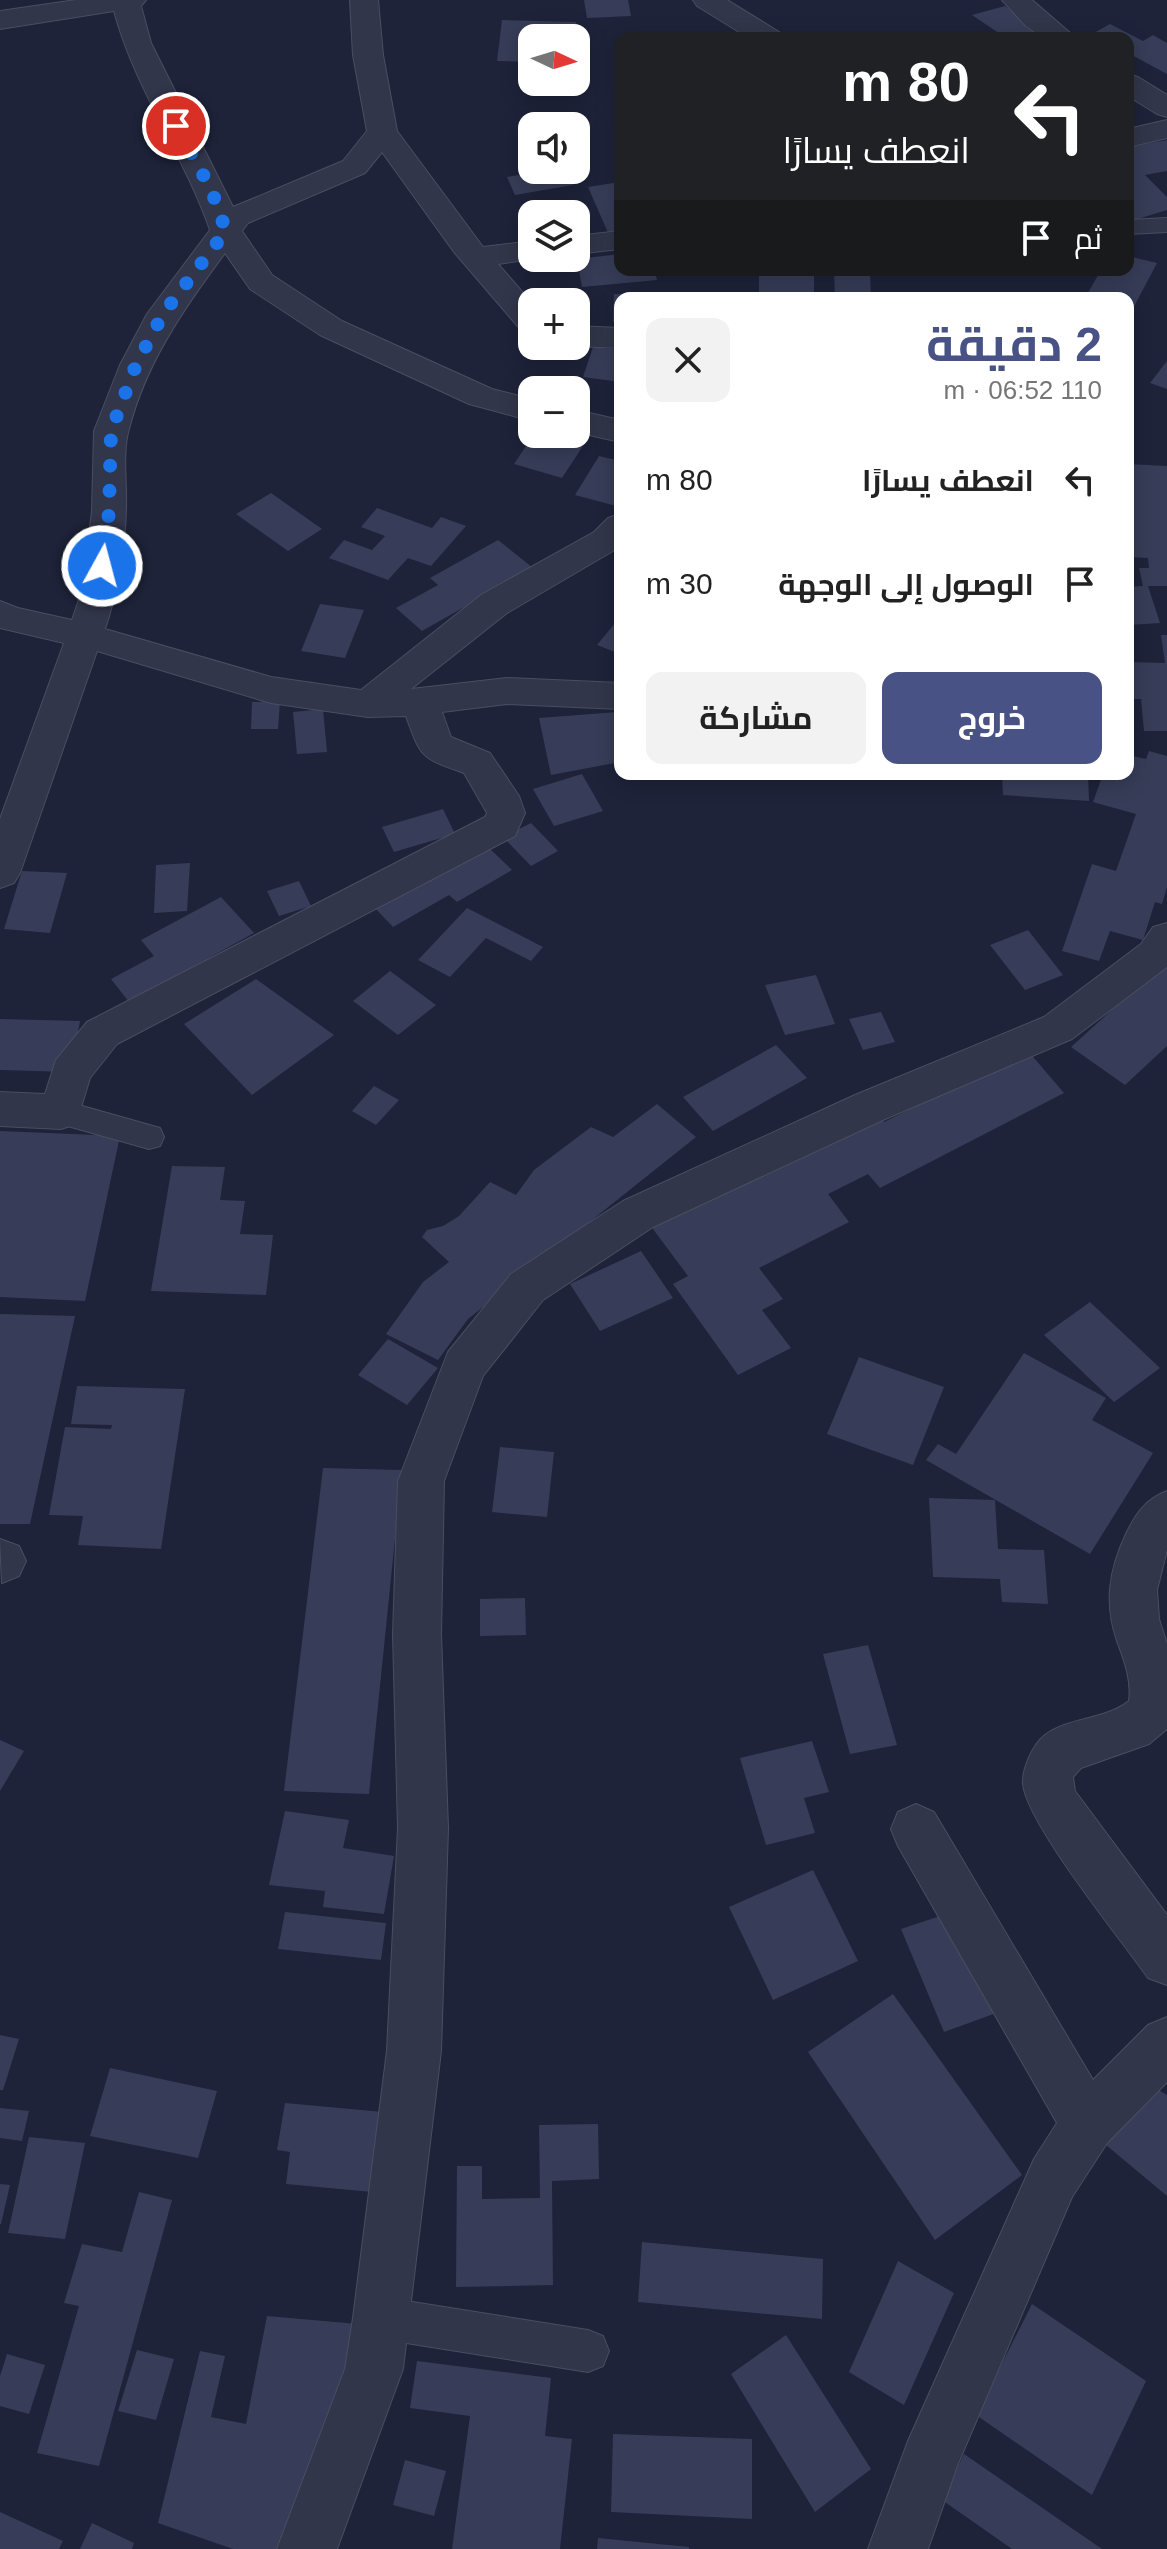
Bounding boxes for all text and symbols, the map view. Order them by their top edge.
north arrow [518,24,590,96]
map controls [518,24,590,448]
text: 80 m [842,50,970,113]
icon: left [998,64,1102,168]
pin [142,92,210,160]
icon: arrive [154,104,198,148]
button: sound [518,112,590,184]
text: انعطف يسارًا [783,130,970,171]
button: layers [518,200,590,272]
icon: arrive [1014,216,1058,260]
text: ثم [1074,222,1102,255]
button: + [518,288,590,360]
button: close [646,318,730,402]
text: 2 دقيقة [926,318,1102,371]
text: 110 m · 06:52 [943,375,1102,405]
button: − [518,376,590,448]
icon: left [1058,458,1102,502]
text: 80 m [646,463,713,496]
text: انعطف يسارًا [862,464,1034,497]
position arrow [60,524,144,608]
icon: arrive [1058,562,1102,606]
text: 30 m [646,567,713,600]
text: الوصول إلى الوجهة [778,568,1034,601]
button: مشاركة [646,672,866,764]
button: خروج [882,672,1102,764]

